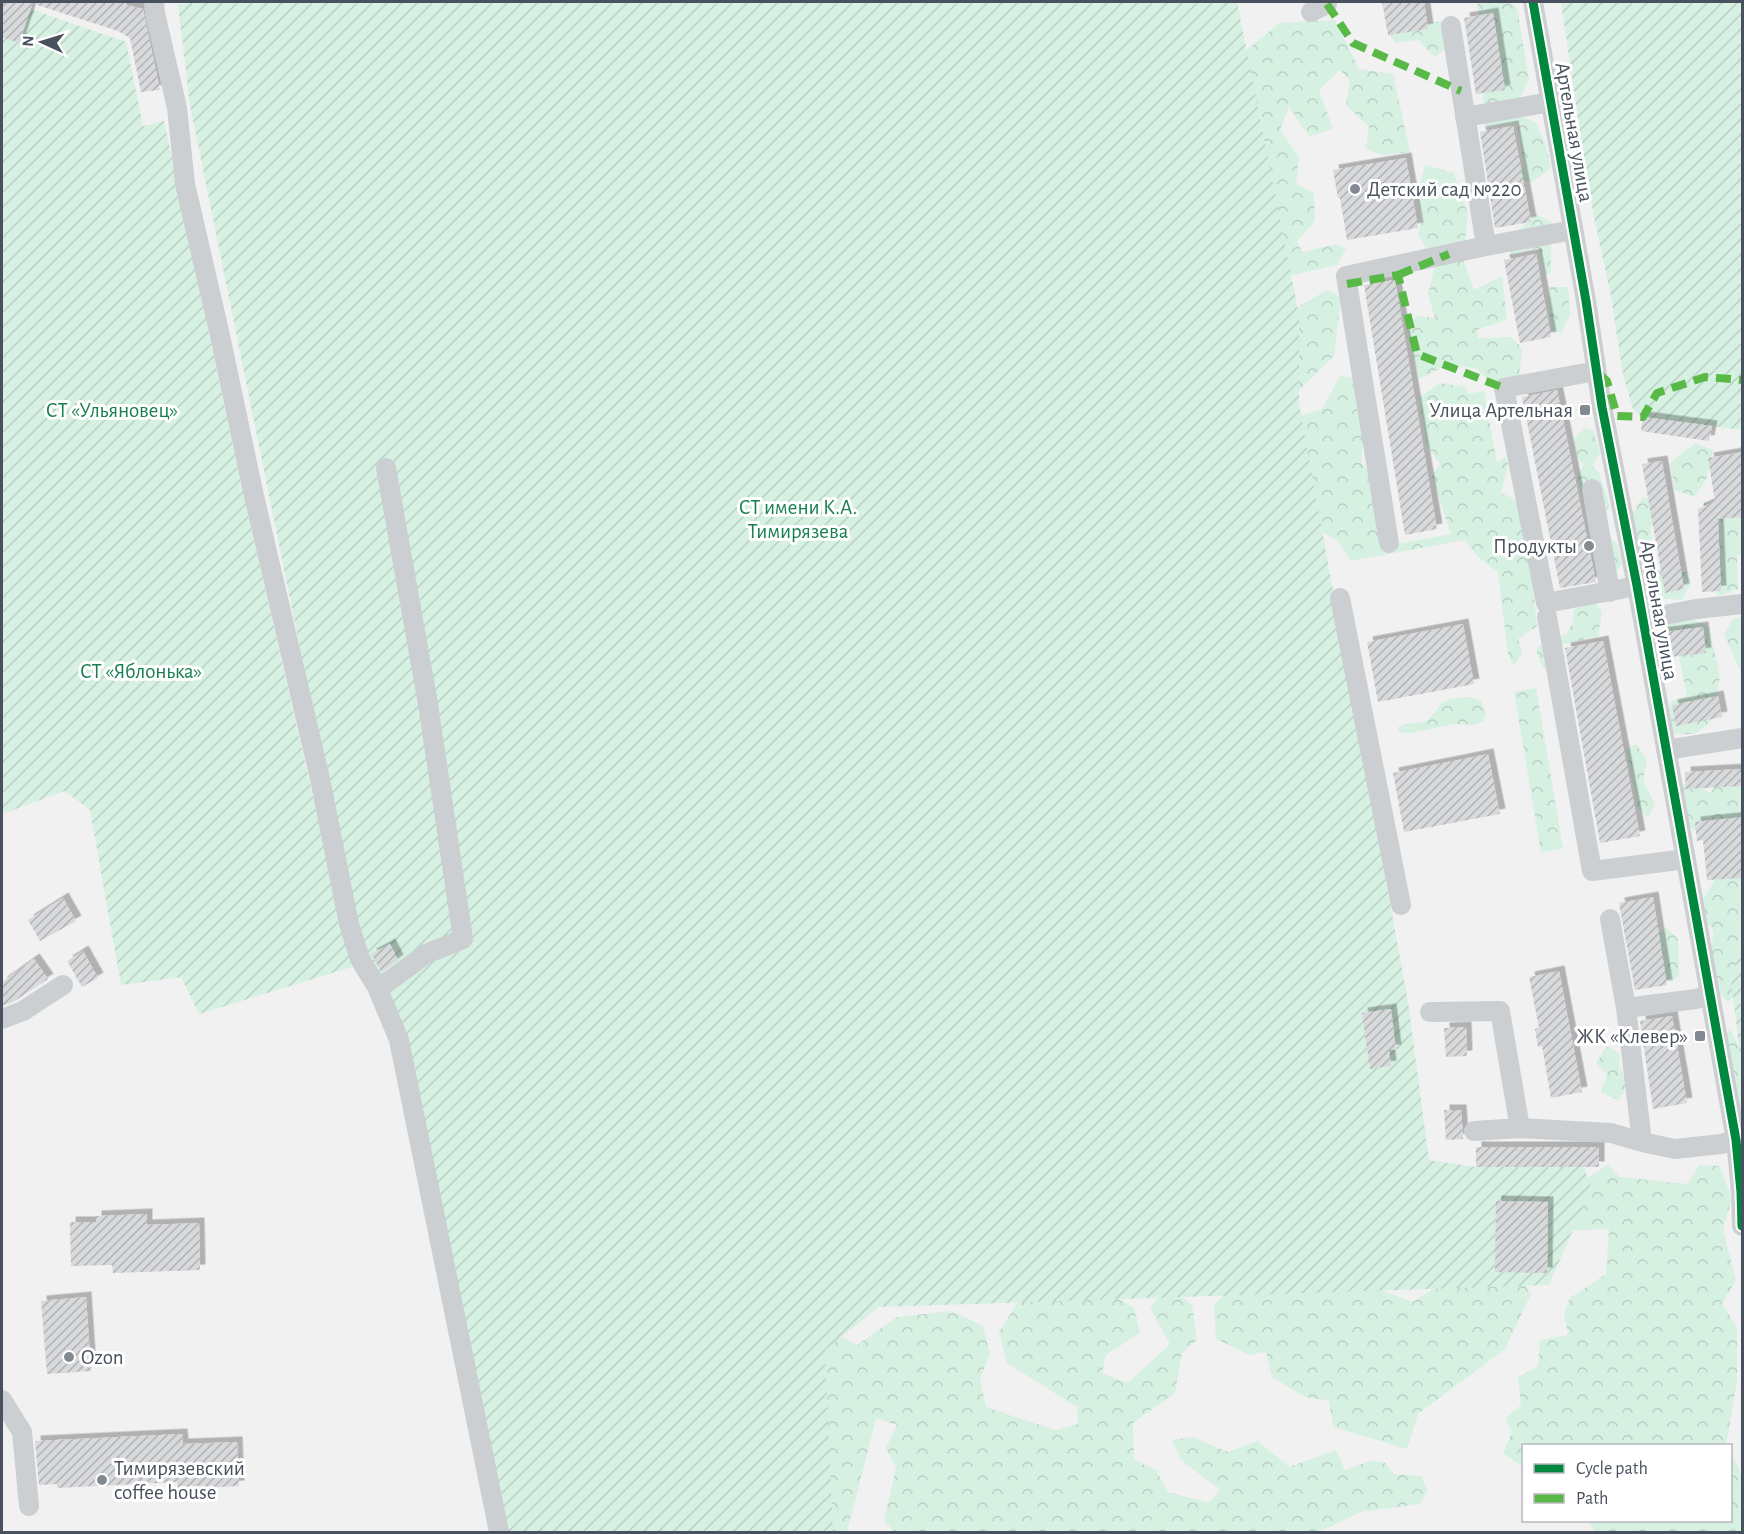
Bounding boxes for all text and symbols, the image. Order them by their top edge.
north arrow [12,12,72,72]
text: N [20,35,36,47]
street label: Артельная улица [1551,60,1597,204]
place label: Детский сад №220 [1367,179,1522,200]
marker: Детский сад №220 [1348,182,1362,196]
park label: СТ «Ульяновец» [46,400,178,421]
place label: Улица Артельная [1429,400,1573,421]
marker: Улица Артельная [1578,403,1592,417]
park label: СТ имени К.А. Тимирязева [739,497,857,542]
place label: Продукты [1493,536,1577,557]
street label: Артельная улица [1636,538,1682,682]
marker: Продукты [1582,539,1596,553]
park label: СТ «Яблонька» [80,661,202,682]
place label: ЖК «Клевер» [1577,1026,1688,1047]
marker: ЖК «Клевер» [1693,1029,1707,1043]
place label: Ozon [81,1347,124,1368]
marker: Ozon [62,1350,76,1364]
legend [1522,1444,1732,1522]
place label: Тимирязевский coffee house [114,1458,245,1503]
text: Cycle path [1576,1460,1648,1478]
marker: Тимирязевский coffee house [95,1473,109,1487]
text: Path [1576,1490,1608,1508]

